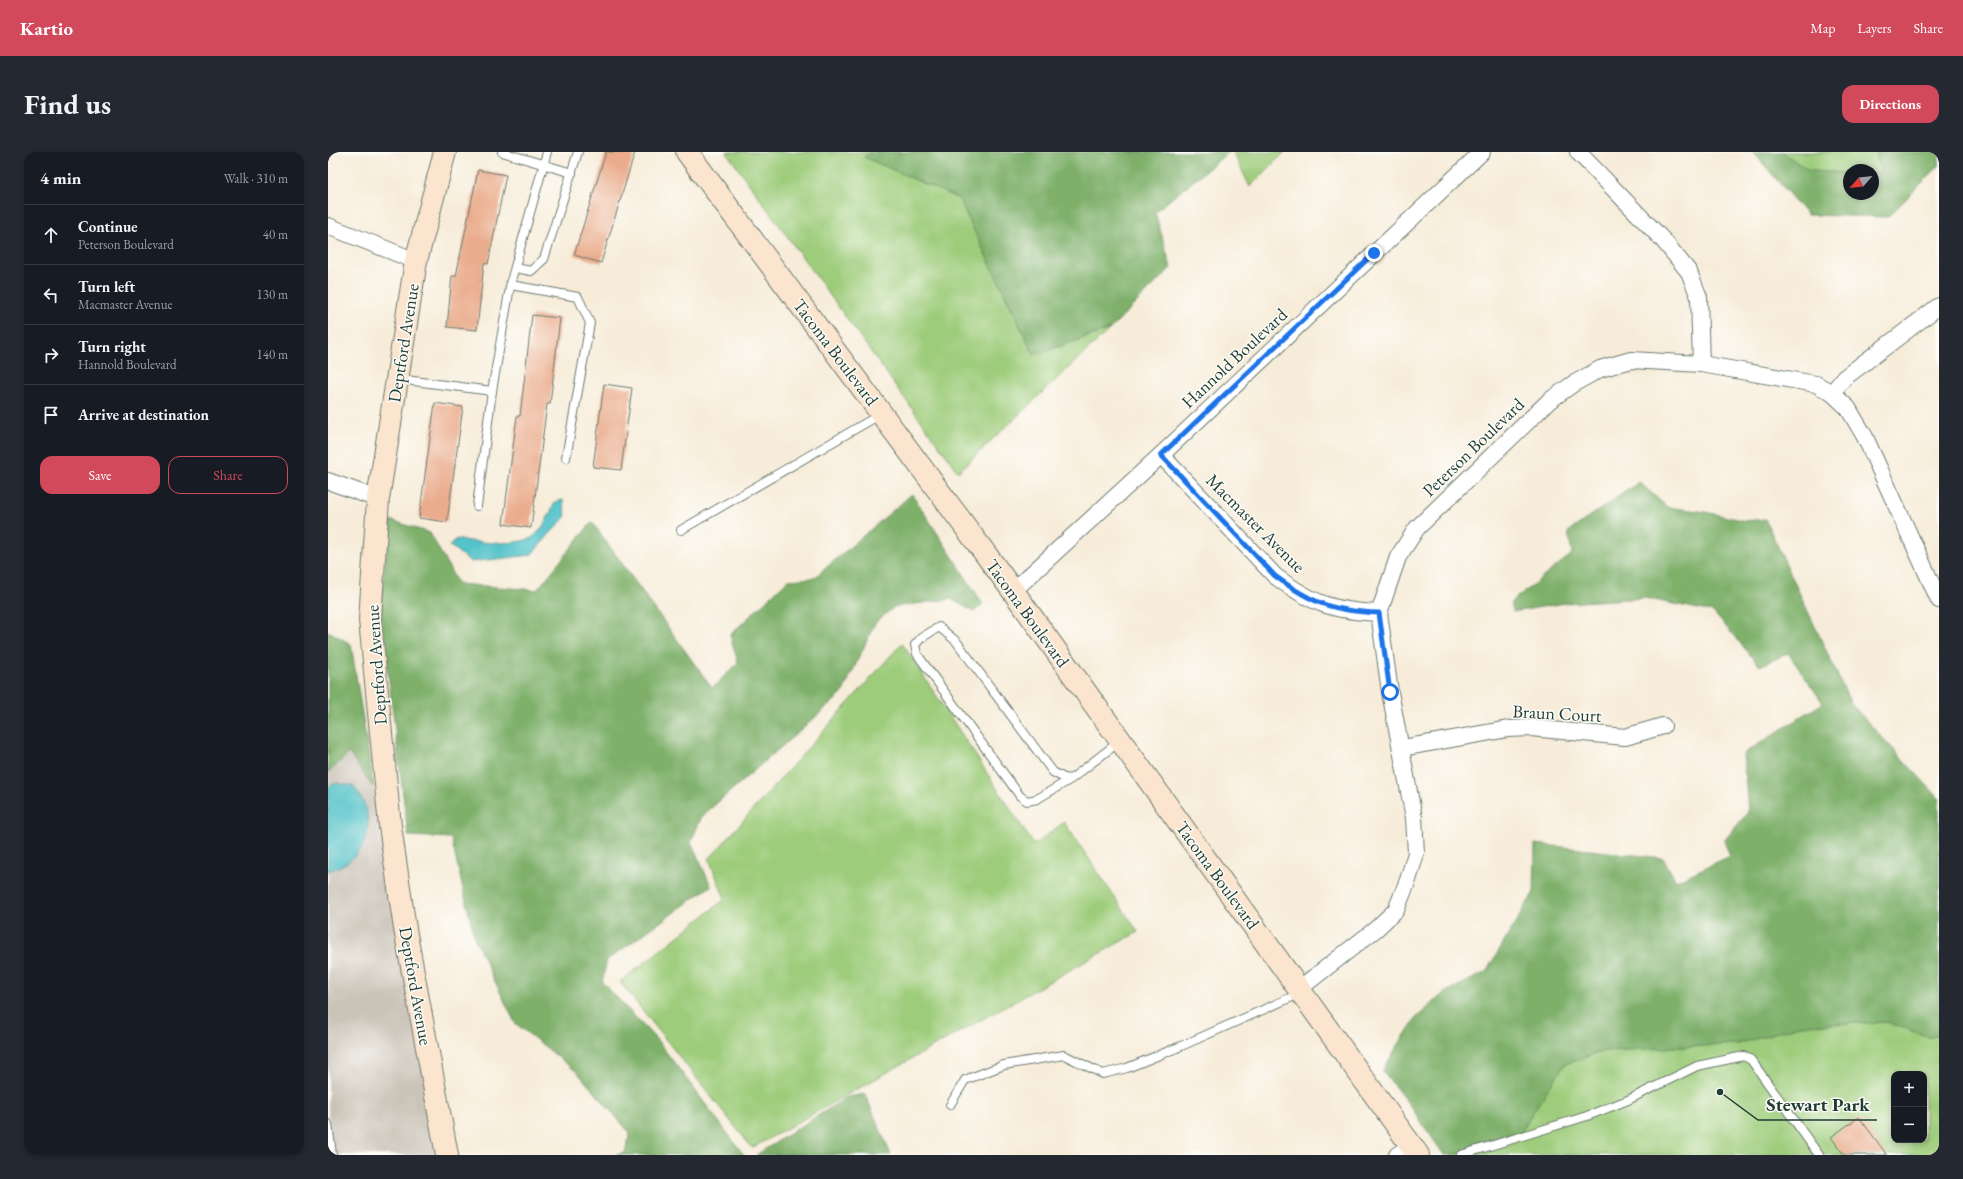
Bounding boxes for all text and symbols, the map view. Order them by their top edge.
text: Kartio [20,16,73,41]
text: Map [1810,19,1835,37]
text: Layers [1857,19,1892,37]
text: Share [1914,19,1943,37]
button: Directions [1842,85,1939,123]
text: Find us [24,86,111,122]
north arrow [1843,164,1879,200]
text: 4 min [40,167,81,189]
text: Walk · 310 m [224,170,288,187]
text: Continue [78,217,138,236]
icon: ahead [40,224,62,246]
text: 40 m [263,226,288,243]
text: Peterson Boulevard [78,236,174,253]
route end [1365,244,1383,262]
text: Turn left [78,277,135,296]
street label: Deptford Avenue [382,282,424,404]
icon: left [40,284,62,306]
text: 130 m [257,286,288,303]
street label: Tacoma Boulevard [788,294,884,411]
text: Macmaster Avenue [78,296,173,313]
street label: Hannold Boulevard [1176,302,1292,413]
text: Turn right [78,337,146,356]
icon: right [40,344,62,366]
text: 140 m [257,346,288,363]
text: Hannold Boulevard [78,356,177,373]
street label: Peterson Boulevard [1417,392,1529,501]
icon: arrive [40,404,62,426]
text: Arrive at destination [78,405,209,424]
button: Save [40,456,160,494]
button: Share [168,456,288,494]
street label: Macmaster Avenue [1202,469,1310,577]
street label: Tacoma Boulevard [981,554,1076,672]
street label: Deptford Avenue [360,604,392,726]
route start [1381,683,1399,701]
street label: Braun Court [1512,699,1602,727]
street label: Tacoma Boulevard [1171,816,1266,934]
street label: Deptford Avenue [394,925,438,1047]
map controls [1891,1071,1927,1143]
button: + [1891,1071,1927,1107]
callout: Stewart Park [1758,1089,1877,1120]
text: Stewart Park [1766,1092,1870,1117]
button: − [1891,1107,1927,1143]

